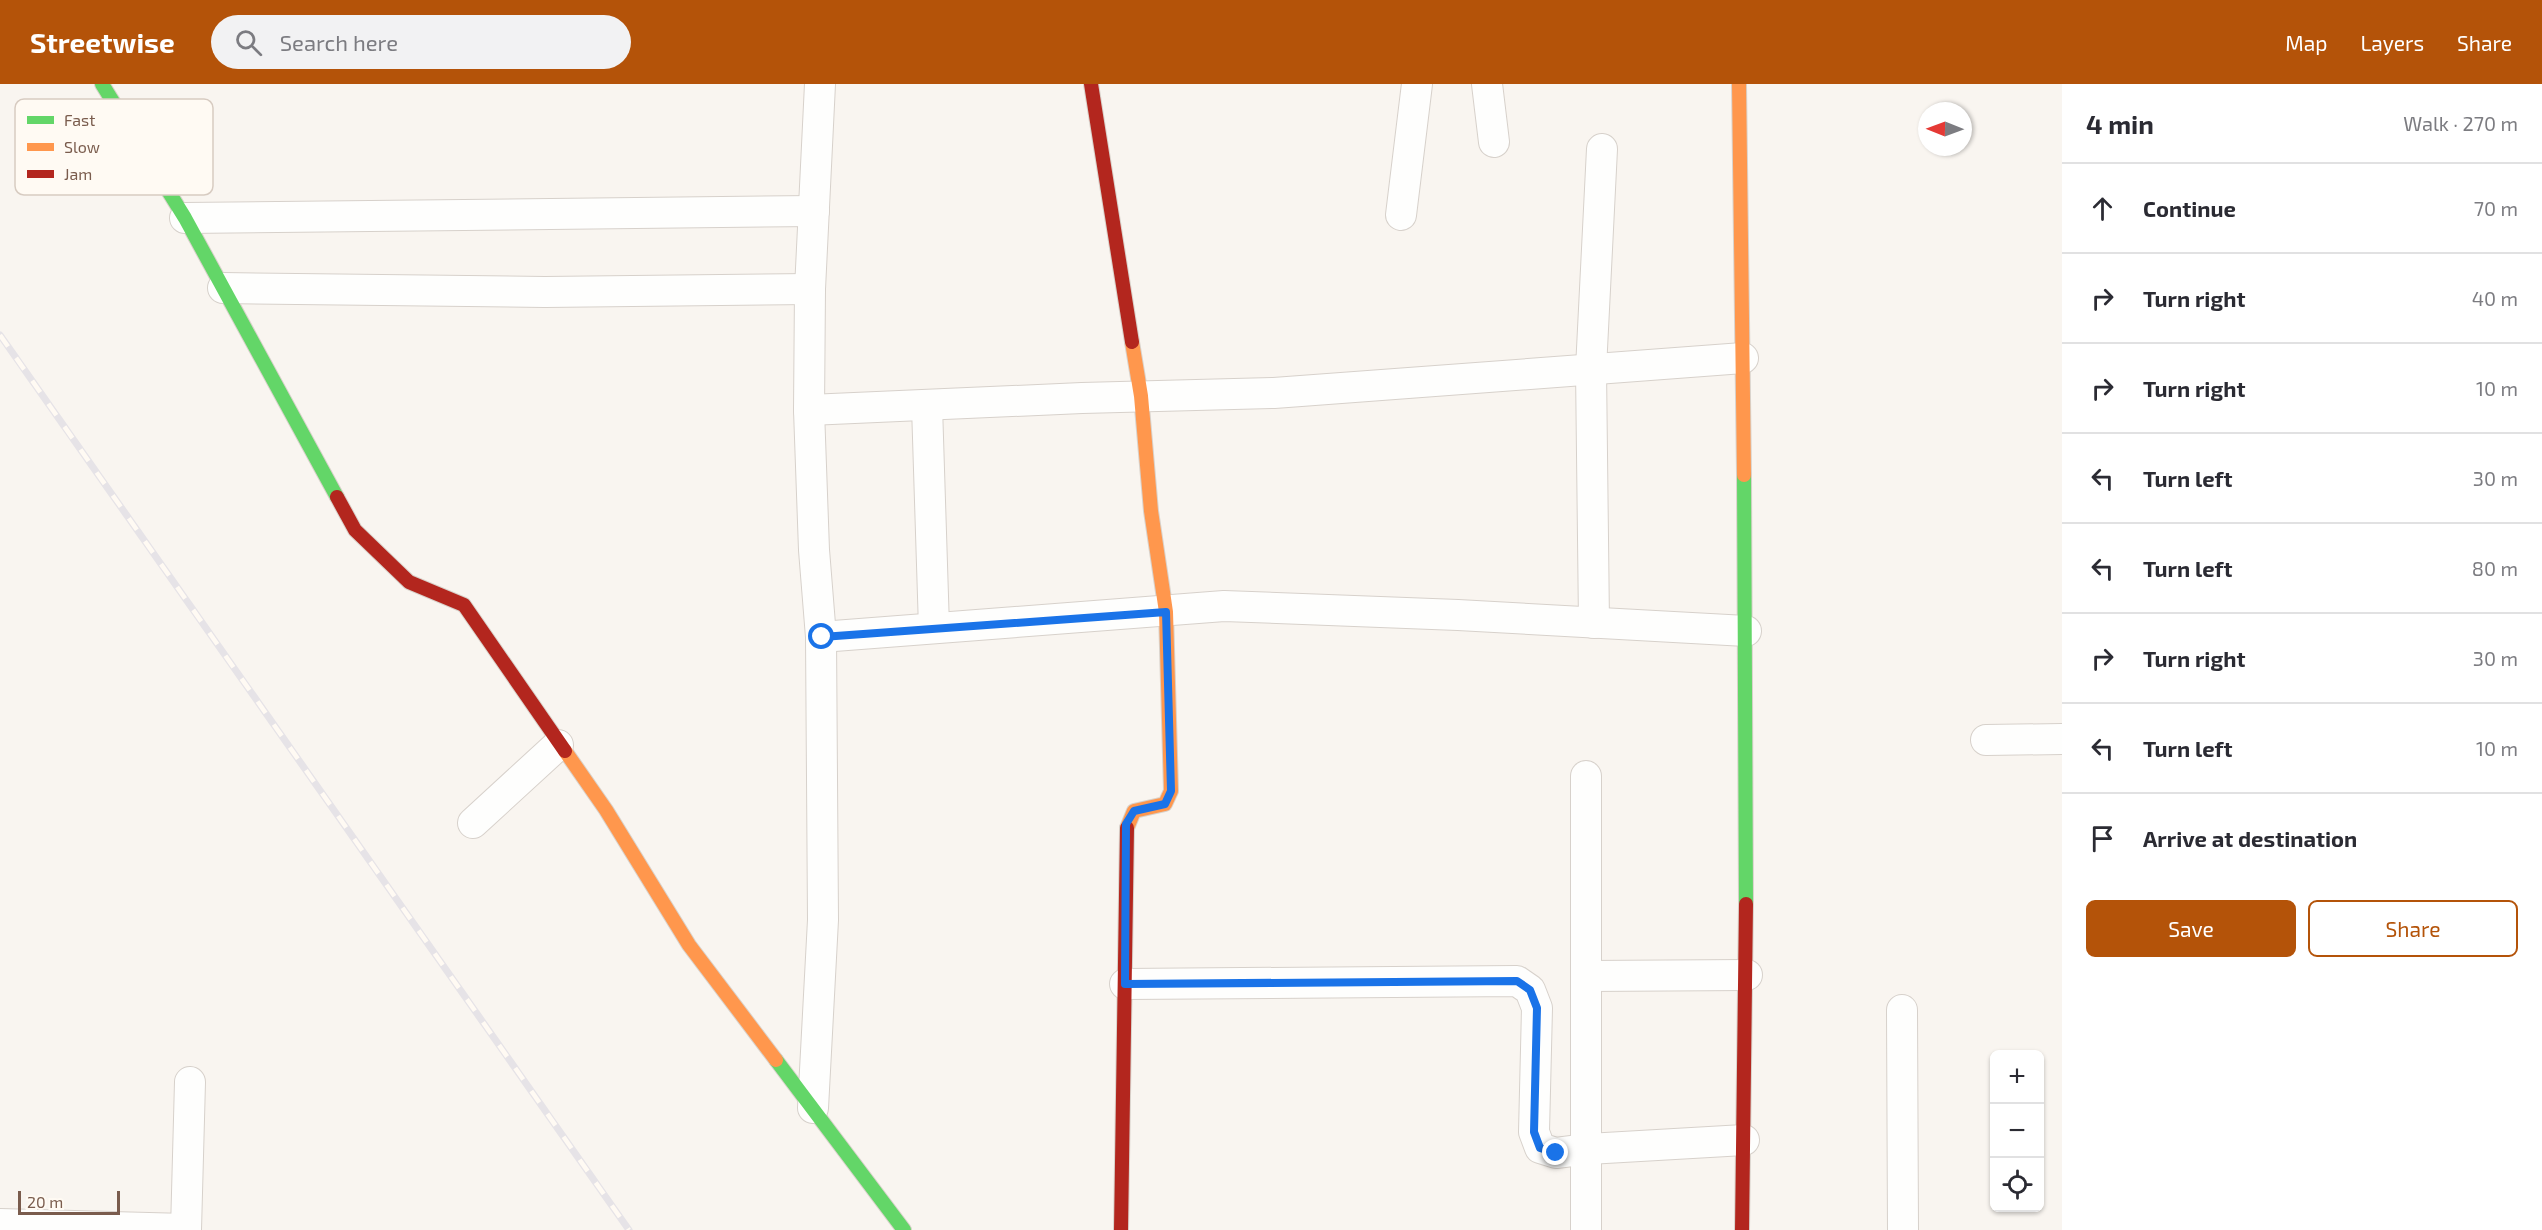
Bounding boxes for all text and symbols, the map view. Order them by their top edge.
search box [211,15,631,69]
text: Streetwise [30,25,175,59]
icon: search [232,26,265,59]
text: Search here [280,29,398,55]
text: Map [2285,30,2327,55]
text: Layers [2360,30,2424,55]
text: Share [2457,30,2512,55]
legend [15,99,213,195]
north arrow [1918,102,1972,156]
text: 4 min [2086,108,2154,139]
text: Fast [64,110,95,129]
text: Walk · 270 m [2403,111,2518,135]
text: Slow [64,137,100,156]
text: Jam [64,164,92,183]
icon: ahead [2086,192,2119,225]
text: Continue [2143,195,2236,221]
text: 70 m [2474,196,2518,220]
icon: right [2086,282,2119,315]
text: Turn right [2143,285,2245,311]
text: 40 m [2472,286,2518,310]
icon: right [2086,372,2119,405]
text: Turn right [2143,375,2245,401]
text: 10 m [2476,376,2518,400]
icon: left [2086,462,2119,495]
text: Turn left [2143,465,2232,491]
text: 30 m [2473,466,2518,490]
icon: left [2086,552,2119,585]
text: Turn left [2143,555,2232,581]
text: 80 m [2472,556,2518,580]
route start [808,623,834,649]
icon: right [2086,642,2119,675]
text: Turn right [2143,645,2245,671]
text: 30 m [2473,646,2518,670]
icon: left [2086,732,2119,765]
text: Turn left [2143,735,2232,761]
text: 10 m [2476,736,2518,760]
icon: arrive [2086,822,2119,855]
text: Arrive at destination [2143,825,2357,851]
button: Save [2086,900,2296,957]
button: Share [2308,900,2518,957]
map controls [1990,1050,2044,1212]
button: + [1990,1050,2044,1104]
button: − [1990,1104,2044,1158]
route end [1542,1139,1568,1165]
button: locate [1990,1158,2044,1212]
scale bar [18,1188,120,1216]
text: 20 m [27,1192,63,1211]

